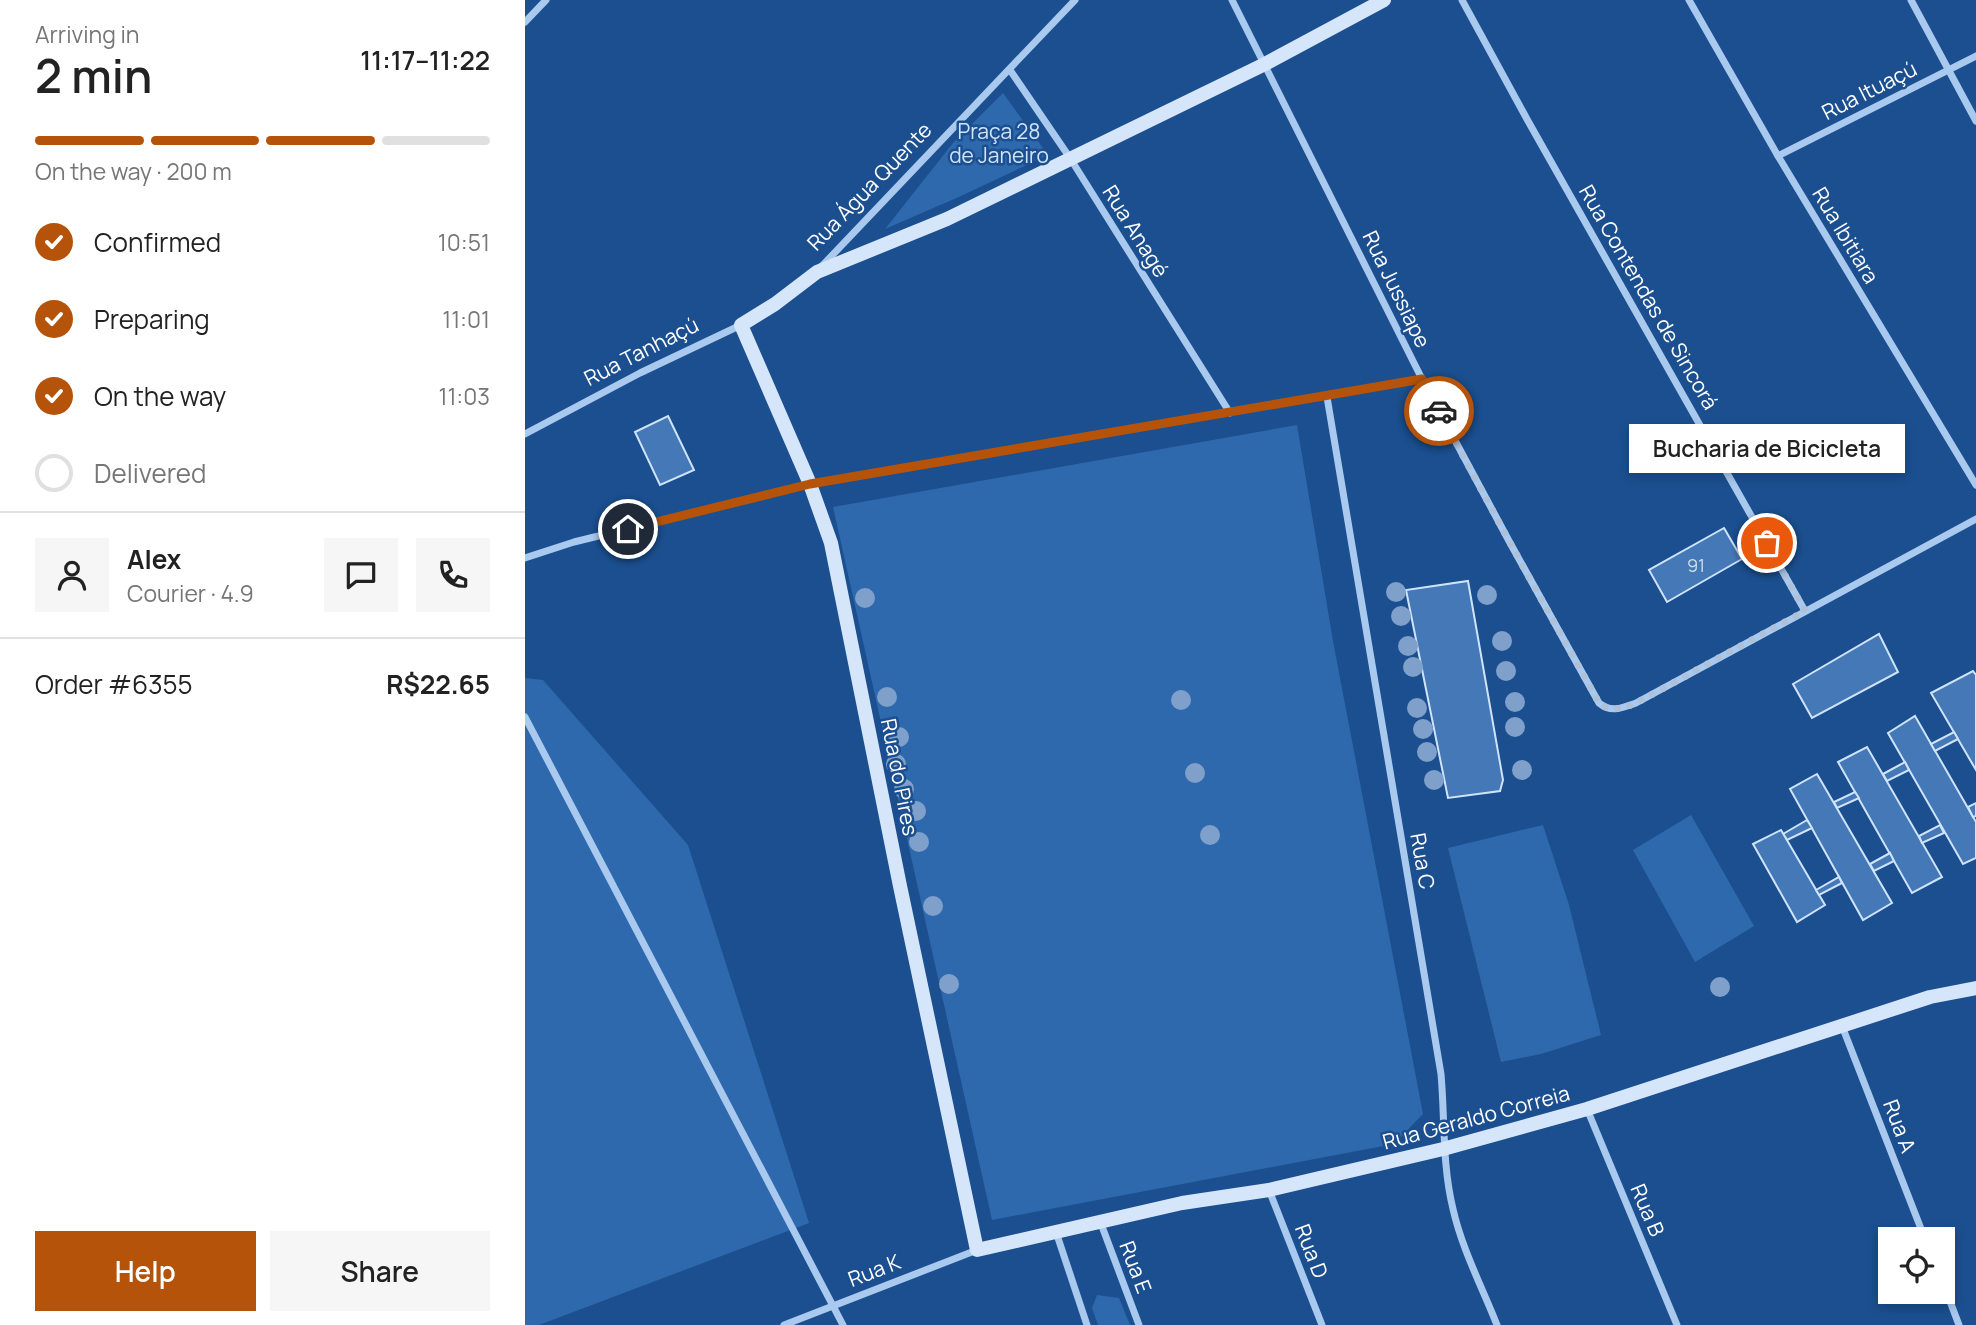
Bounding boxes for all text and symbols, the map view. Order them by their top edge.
text: Arriving in [35,18,140,50]
text: 11:17–11:22 [360,42,490,78]
text: 2 min [35,44,152,107]
street label: Rua Ituaçú [1817,54,1921,126]
street label: Rua Água Quente [801,116,937,256]
park label: Praça 28 de Janeiro [949,117,1049,169]
text: On the way · 200 m [35,155,232,187]
street label: Rua Anagé [1097,180,1175,282]
street label: Rua Contendas de Sincorá [1573,180,1725,414]
street label: Rua Ibitiara [1806,182,1886,288]
icon: check [35,223,73,261]
text: Confirmed [94,224,221,260]
text: 10:51 [438,226,490,258]
street label: Rua Jussiape [1357,226,1437,352]
icon: check [35,300,73,338]
text: Preparing [94,301,210,337]
text: 11:01 [442,303,490,335]
street label: Rua Tanhaçú [579,310,703,392]
courier [1404,376,1474,446]
icon: check [35,377,73,415]
text: On the way [94,378,226,414]
text: 11:03 [438,380,490,412]
icon: car [1420,392,1458,430]
callout: Bucharia de Bicicleta [1629,424,1905,473]
text: Bucharia de Bicicleta [1653,432,1881,464]
text: Delivered [94,455,206,491]
pin [598,499,658,559]
icon: home [609,510,647,548]
pin [1737,513,1797,573]
icon: bag [1748,524,1786,562]
button: person [35,538,109,612]
button: chat [324,538,398,612]
button: phone [416,538,490,612]
text: Alex [127,541,181,577]
house number: 91 [1687,553,1705,577]
text: Courier · 4.9 [127,577,254,609]
text: Order #6355 [35,666,193,702]
text: R$22.65 [386,666,490,702]
street label: Rua do Pires [875,716,925,838]
street label: Rua C [1404,831,1442,891]
street label: Rua Geraldo Correia [1379,1079,1573,1155]
street label: Rua A [1877,1095,1923,1157]
street label: Rua B [1624,1179,1672,1241]
street label: Rua D [1289,1220,1335,1282]
map controls [1878,1227,1955,1304]
button: locate [1878,1227,1955,1304]
button: Help [35,1231,256,1311]
button: Share [270,1231,490,1311]
street label: Rua E [1113,1237,1159,1297]
street label: Rua K [844,1247,905,1293]

